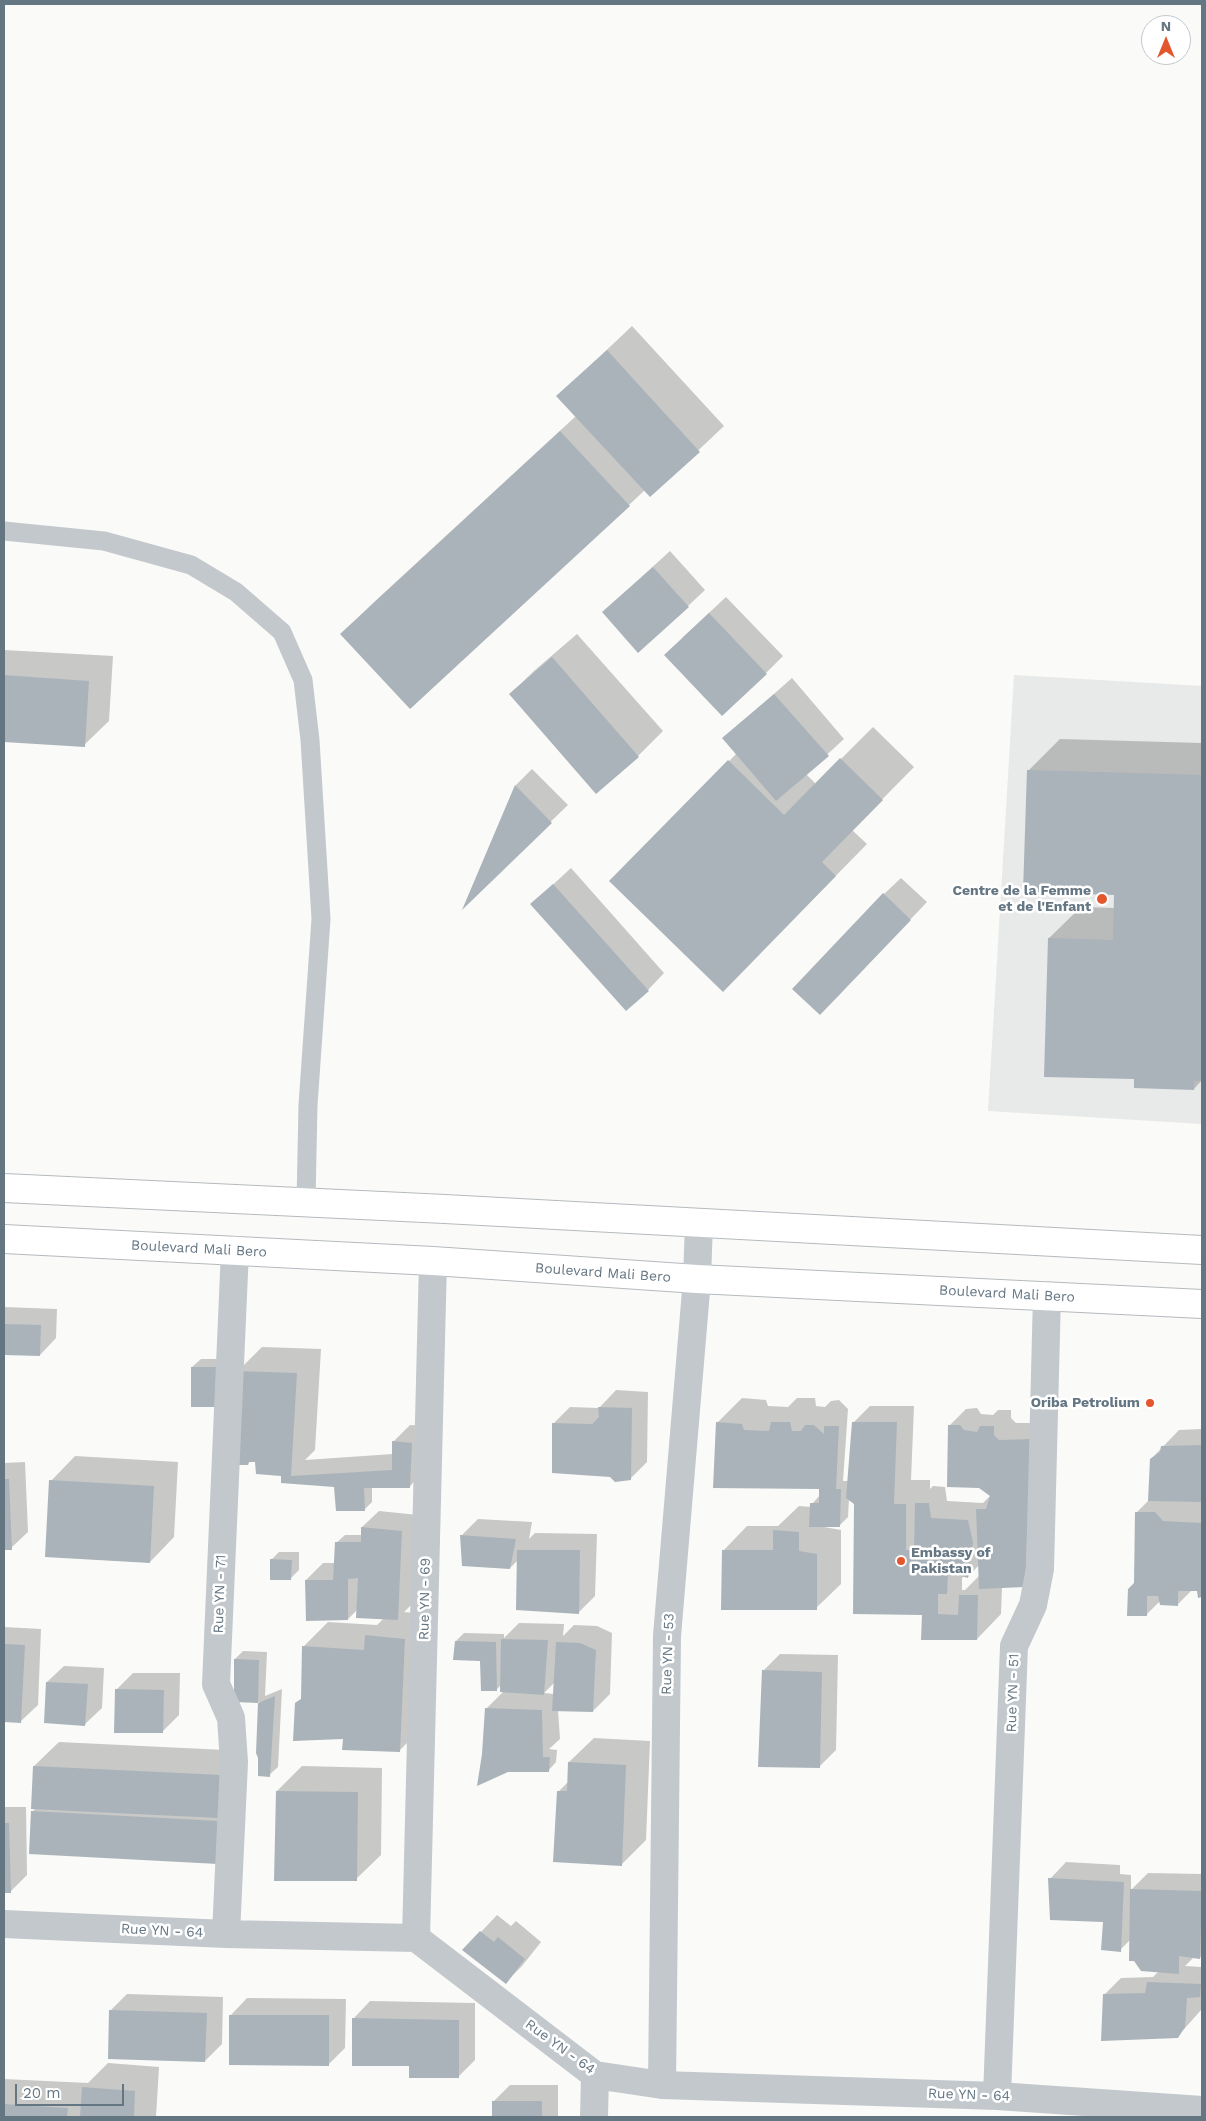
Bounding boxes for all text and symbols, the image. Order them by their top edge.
north arrow [1141,15,1191,65]
text: N [1161,18,1171,34]
place label: Centre de la Femme et de l'Enfant [952,883,1091,916]
marker: Centre de la Femme et de l'Enfant [1095,892,1109,906]
street label: Boulevard Mali Bero [131,1237,267,1261]
street label: Boulevard Mali Bero [535,1260,671,1286]
street label: Boulevard Mali Bero [939,1282,1075,1306]
place label: Oriba Petrolium [1031,1395,1140,1411]
marker: Oriba Petrolium [1144,1397,1156,1409]
place label: Embassy of Pakistan [911,1545,991,1578]
street label: Rue YN - 71 [210,1554,230,1634]
marker: Embassy of Pakistan [895,1555,907,1567]
street label: Rue YN - 69 [416,1558,434,1640]
street label: Rue YN - 53 [658,1613,678,1695]
street label: Rue YN - 51 [1003,1653,1023,1733]
street label: Rue YN - 64 [120,1920,204,1942]
street label: Rue YN - 64 [522,2016,598,2078]
scale bar [18,2074,126,2106]
text: 20 m [23,2084,61,2102]
street label: Rue YN - 64 [928,2085,1010,2105]

